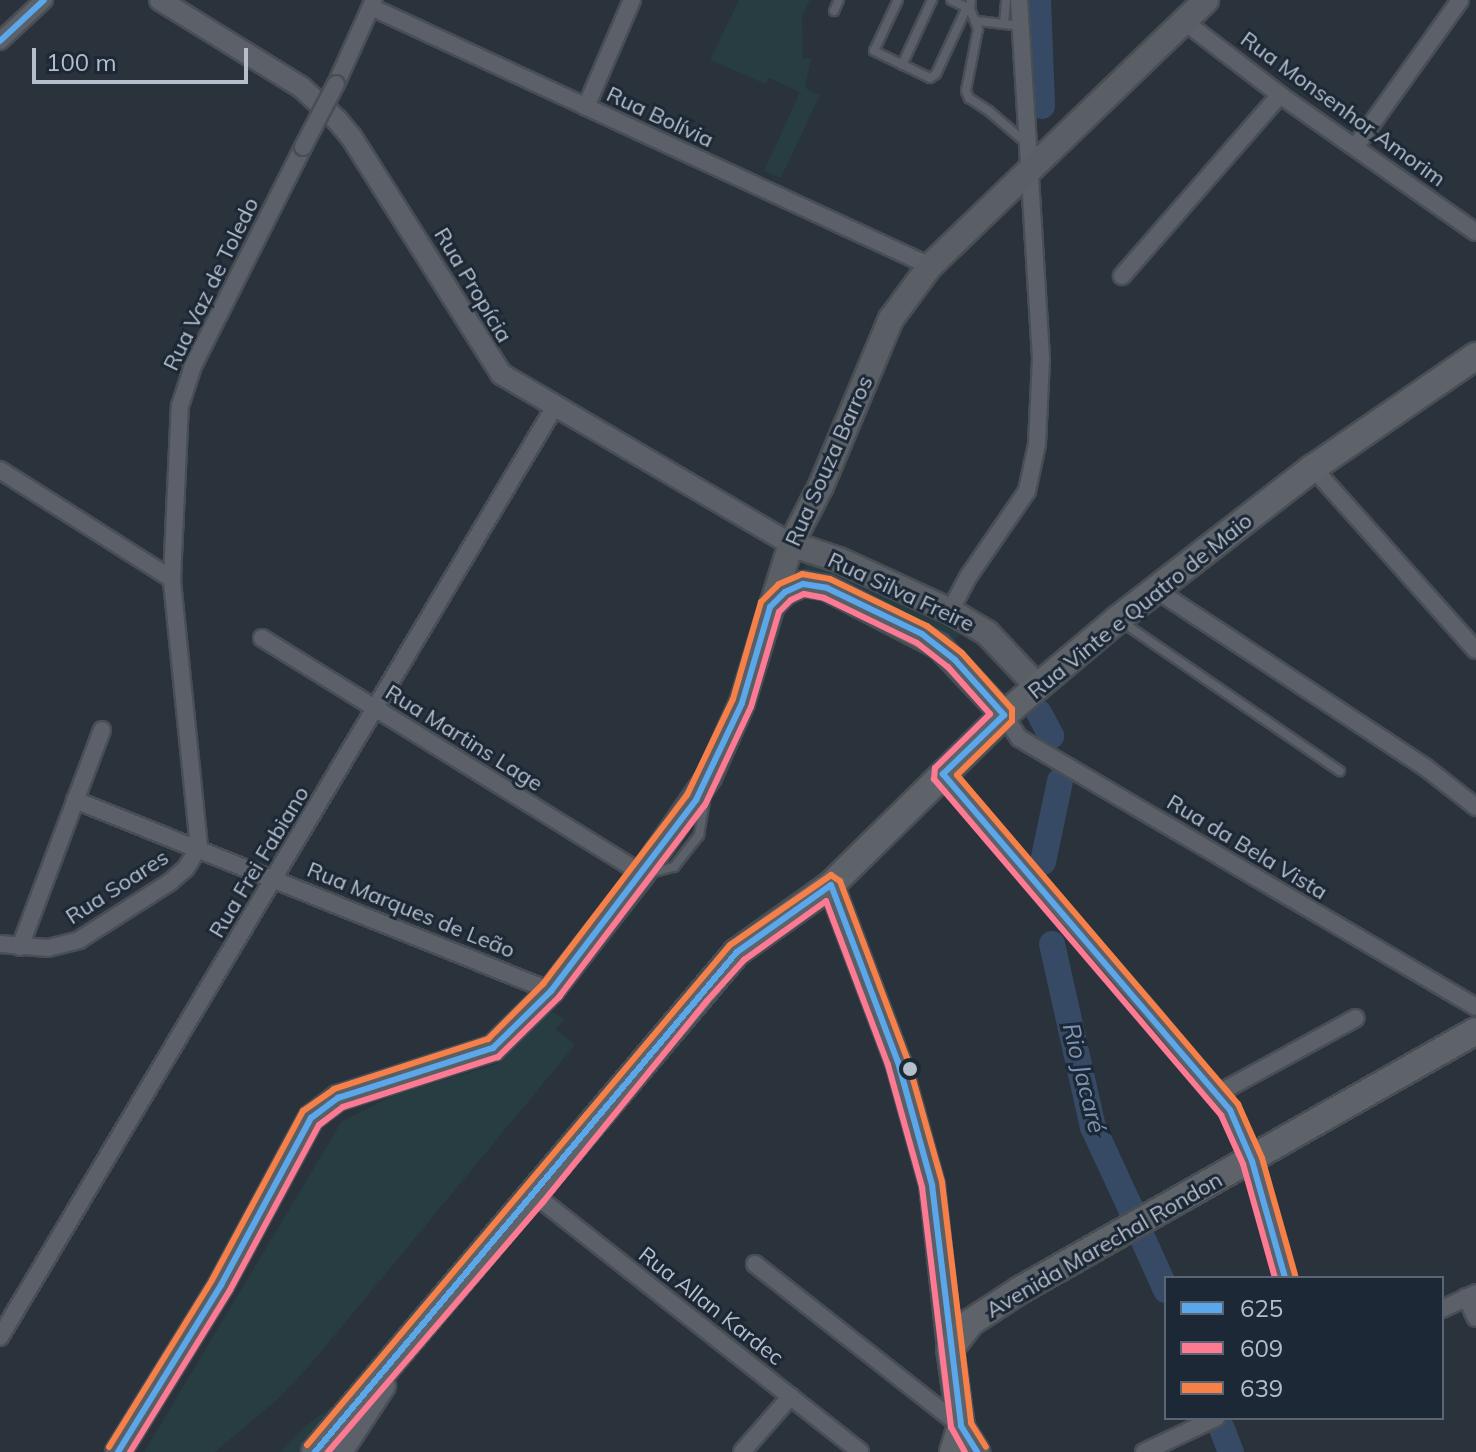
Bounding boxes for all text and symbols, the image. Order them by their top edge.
street label: Rua Monsenhor Amorim [1235,26,1451,192]
scale bar [36,32,252,82]
text: 100 m [46,47,117,77]
street label: Rua Bolívia [602,81,718,153]
street label: Rua Vaz de Toledo [158,193,264,375]
street label: Rua Propícia [428,223,518,347]
street label: Rua Souza Barros [780,372,878,550]
street label: Rua Vinte e Quatro de Maio [1023,507,1257,705]
street label: Rua Silva Freire [824,547,978,637]
street label: Rua Martins Lage [381,679,547,797]
street label: Rua Frei Fabiano [203,781,315,943]
street label: Rua da Bela Vista [1162,789,1332,905]
street label: Rua Soares [61,844,173,930]
street label: Rua Marques de Leão [303,856,519,964]
water label: Rio Jacaré [1056,1020,1112,1136]
unlabelled marker [902,1061,918,1077]
street label: Avenida Marechal Rondon [981,1166,1227,1324]
street label: Rua Allan Kardec [633,1241,789,1371]
legend [1164,1276,1444,1420]
text: 625 [1240,1293,1283,1323]
text: 609 [1240,1333,1283,1363]
text: 639 [1240,1373,1283,1403]

